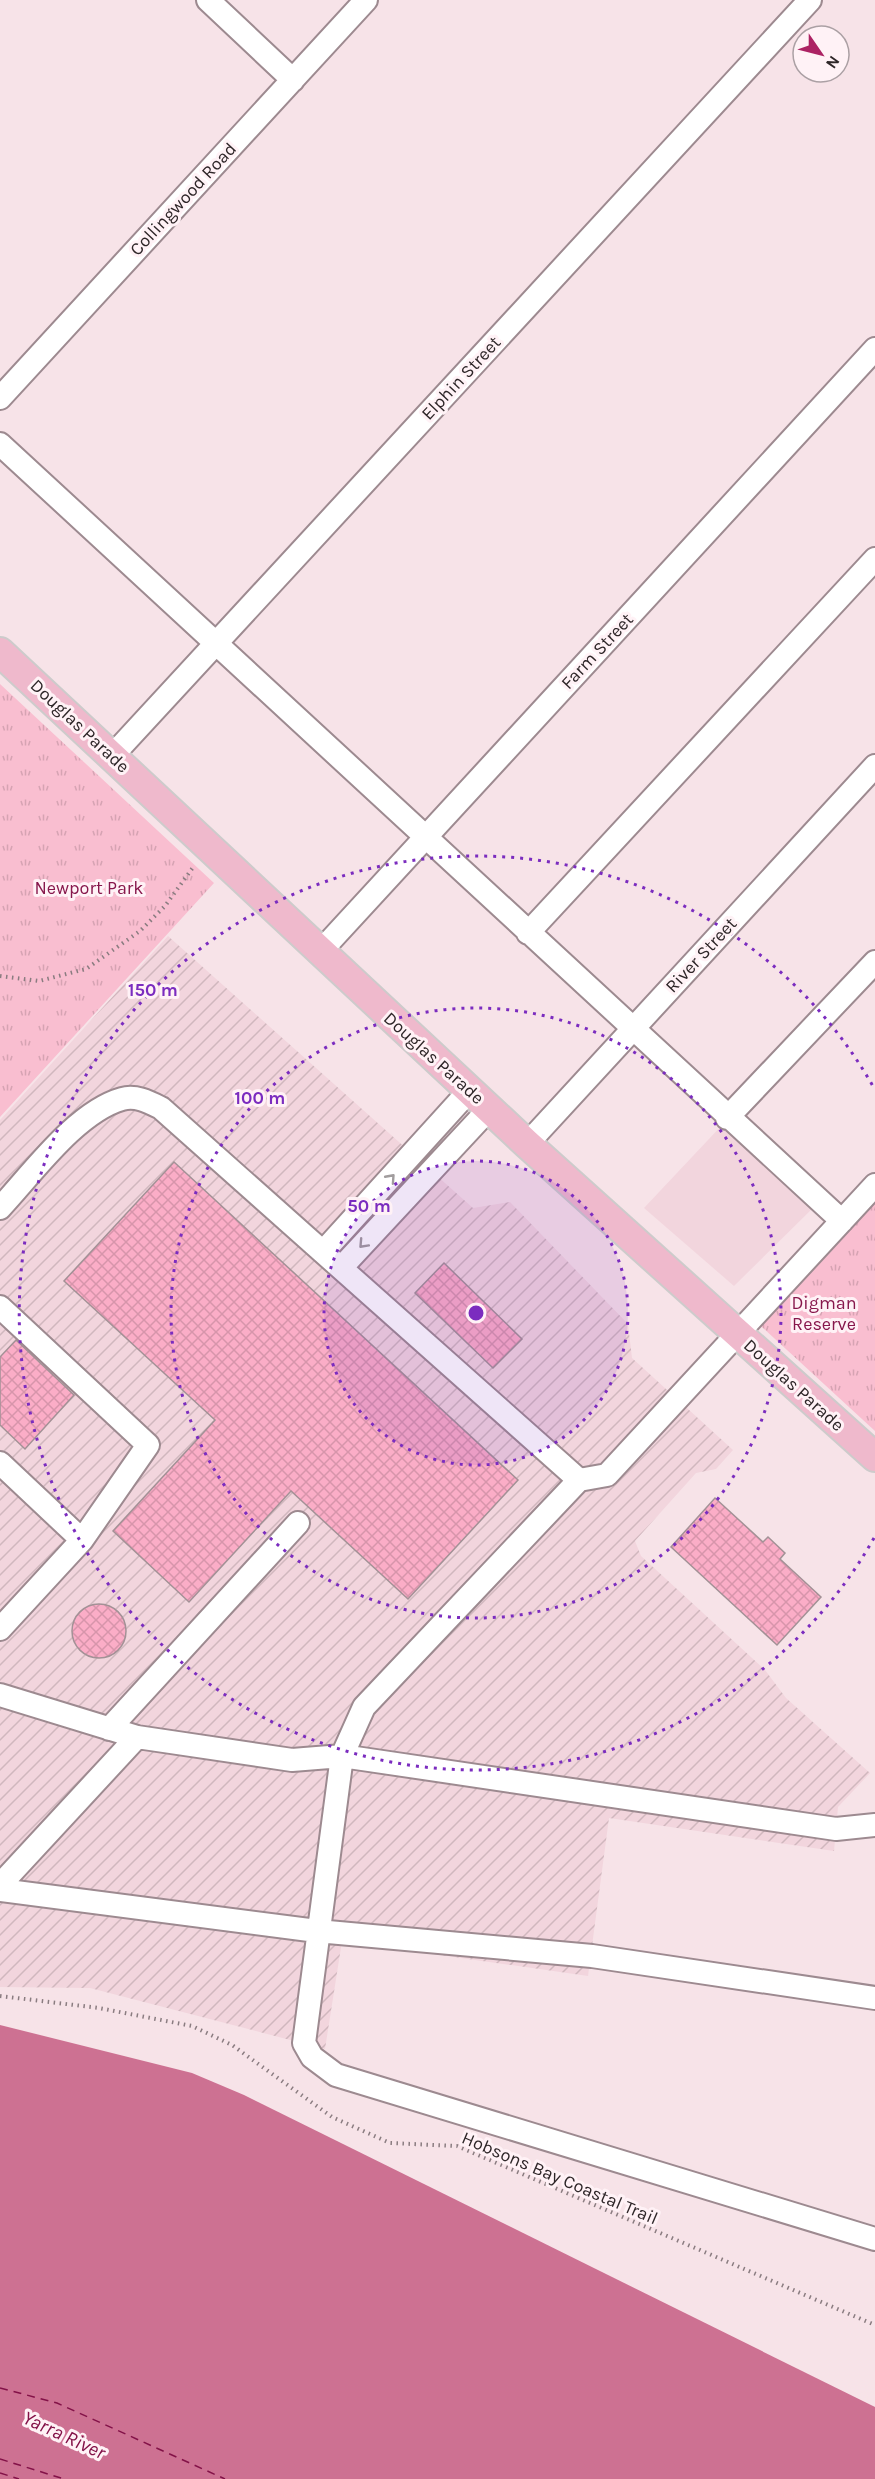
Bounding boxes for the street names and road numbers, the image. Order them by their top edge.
street label: Collingwood Road [125,138,241,260]
street label: Elphin Street [417,331,506,424]
street label: Farm Street [556,608,638,694]
street label: Douglas Parade [26,674,134,778]
street label: River Street [661,913,742,997]
street label: Douglas Parade [379,1007,489,1109]
street label: Douglas Parade [739,1334,849,1436]
street label: Hobsons Bay Coastal Trail [459,2127,661,2229]

